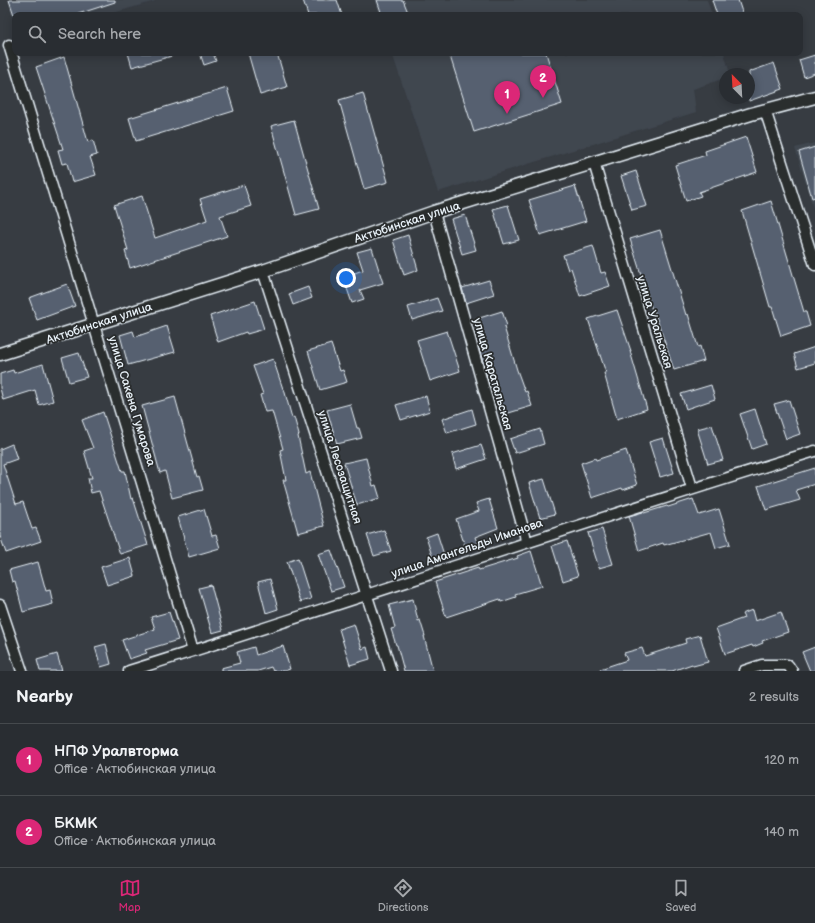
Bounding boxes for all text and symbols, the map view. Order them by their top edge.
search box [12,12,803,56]
icon: search [26,23,48,45]
text: Search here [58,25,141,44]
pin: 2 [530,65,556,98]
north arrow [719,68,755,104]
pin: 1 [494,81,520,114]
street label: Актюбинская улица [351,198,462,247]
your location [336,268,356,288]
street label: улица Уральская [633,274,676,371]
street label: Актюбинская улица [43,299,154,348]
street label: улица Каратальская [469,316,516,432]
street label: улица Сакена Гумарова [105,334,158,468]
street label: улица Лесозащитная [314,409,365,526]
street label: улица Амангельды Иманова [390,515,545,581]
text: Nearby [16,687,73,707]
text: 2 results [749,689,799,705]
text: НПФ Уралвторма [54,742,179,761]
text: 1 [26,752,32,768]
text: 120 m [764,752,799,768]
text: Office · Актюбинская улица [54,761,216,777]
text: БКМК [54,814,97,833]
text: 2 [25,824,33,840]
text: 140 m [764,824,799,840]
text: Office · Актюбинская улица [54,833,216,849]
tab: Map [119,877,141,914]
tab: Directions [378,877,428,914]
tab: Saved [666,877,696,914]

